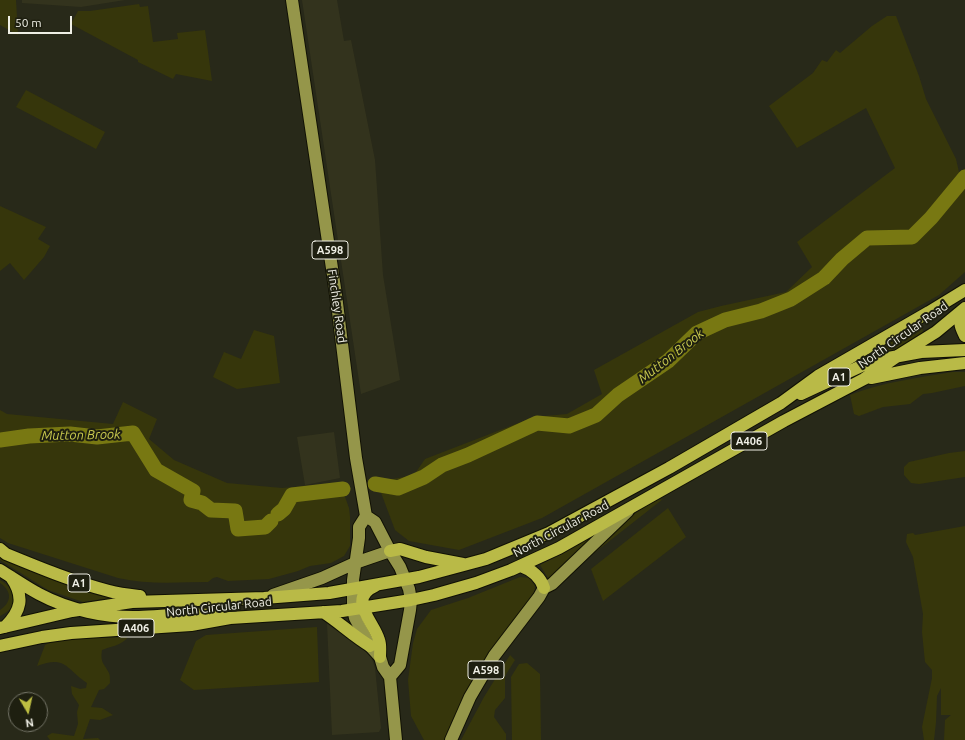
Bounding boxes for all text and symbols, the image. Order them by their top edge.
scale bar [10,8,74,34]
text: 50 m [15,16,42,29]
road number: A598 [312,241,348,259]
street label: Finchley Road [325,268,349,344]
street label: North Circular Road [855,299,951,371]
water label: Mutton Brook [635,325,707,387]
road number: A1 [828,368,850,386]
water label: Mutton Brook [41,427,121,443]
road number: A406 [731,432,767,450]
street label: North Circular Road [511,498,611,560]
road number: A1 [68,574,90,592]
street label: North Circular Road [166,594,272,620]
road number: A406 [118,619,154,637]
road number: A598 [468,661,504,679]
north arrow [8,692,48,732]
text: N [25,716,35,729]

